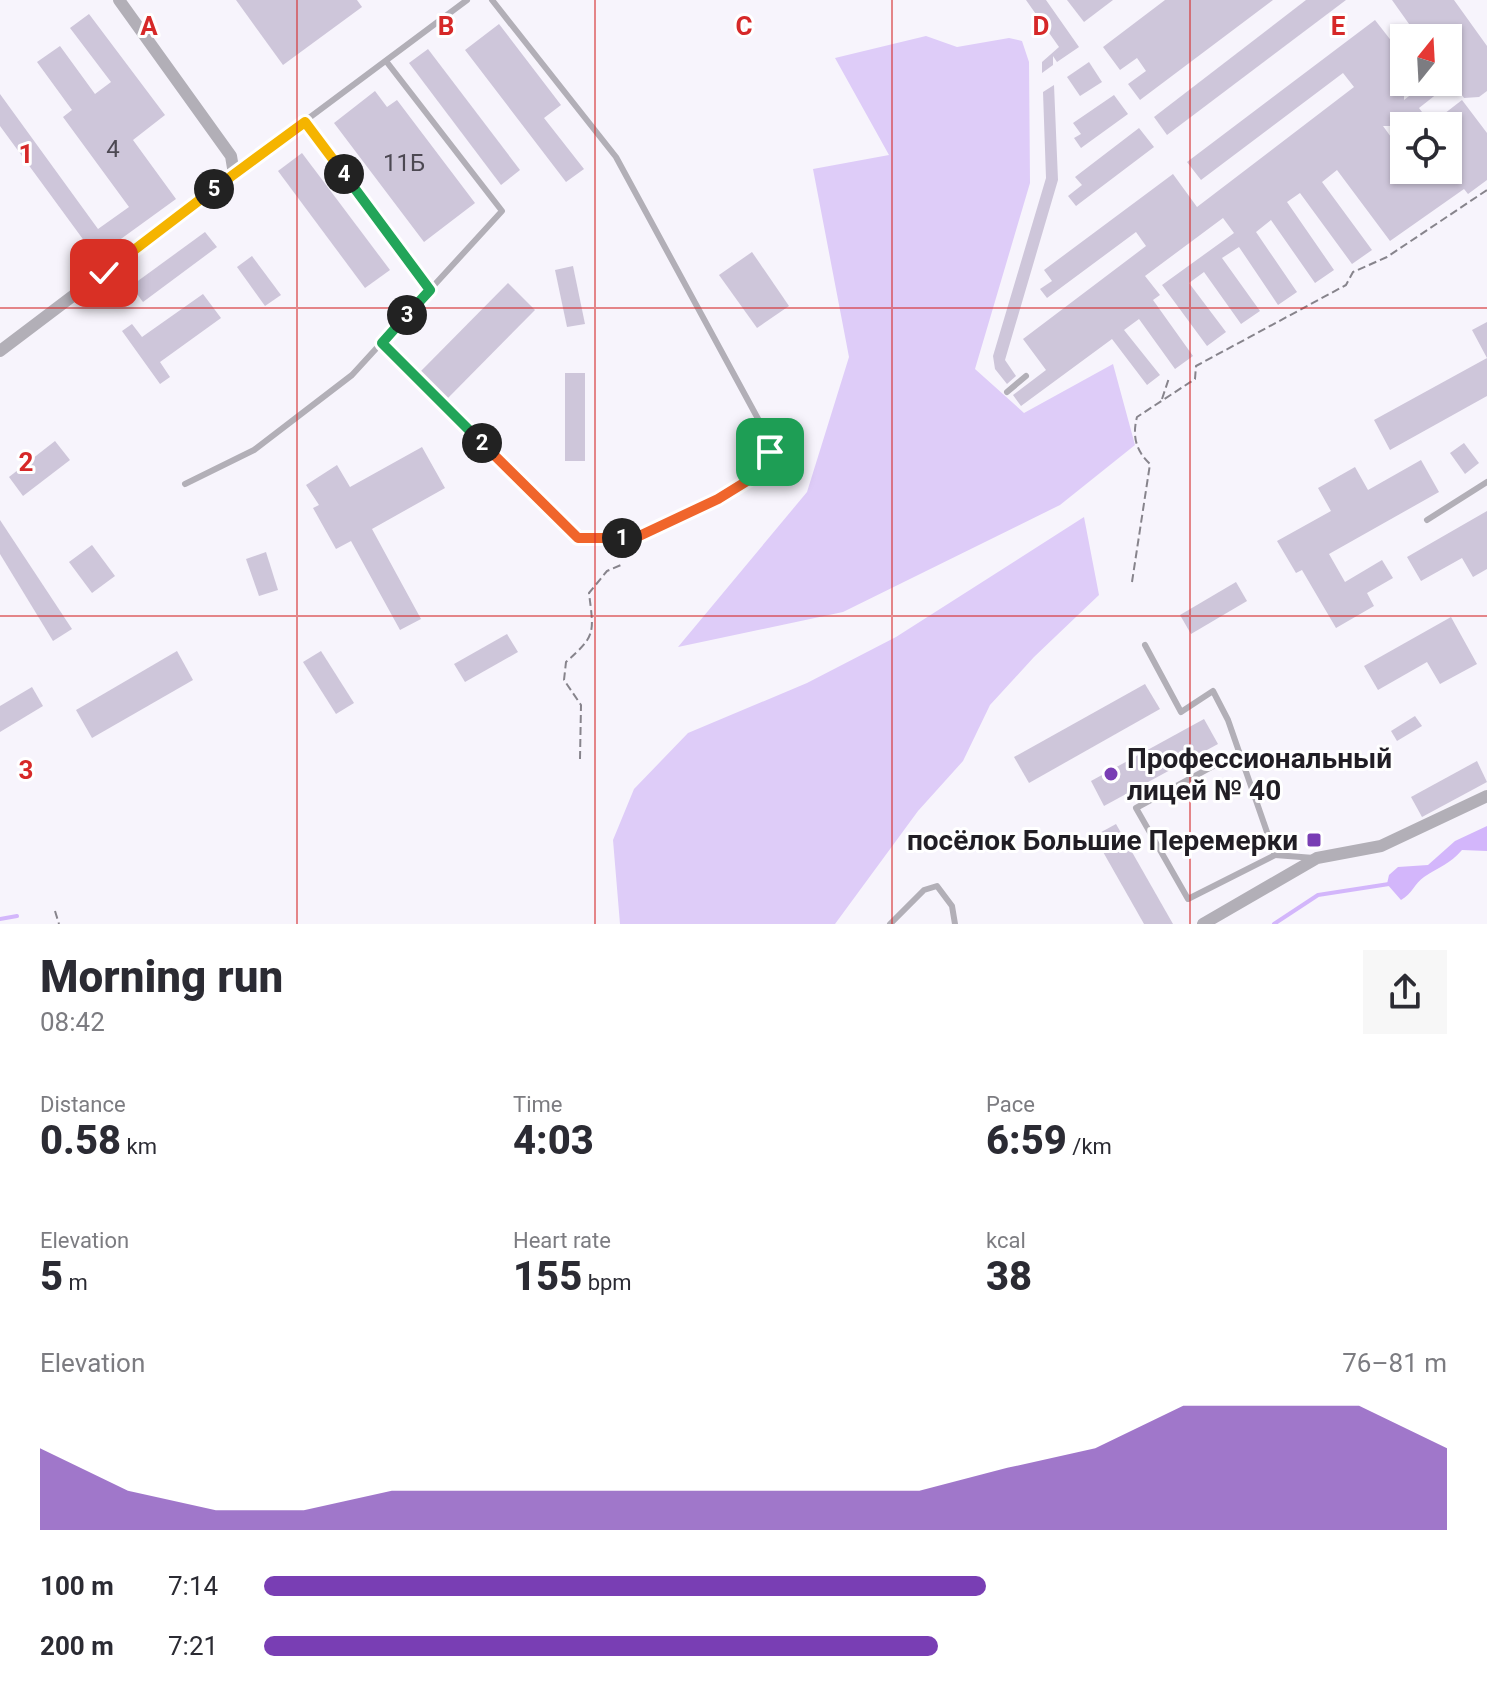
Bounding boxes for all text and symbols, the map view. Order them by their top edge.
text: A [140,11,158,41]
text: B [438,11,454,41]
text: C [735,11,753,41]
text: D [1033,11,1049,41]
text: E [1331,11,1346,41]
north arrow [1390,24,1462,96]
map controls [1390,24,1462,184]
button: locate [1390,112,1462,184]
house number: 4 [106,135,120,163]
text: 1 [19,139,33,169]
house number: 11Б [383,149,425,177]
pin: 4 [324,154,364,194]
text: 4 [338,161,350,186]
pin: 5 [194,169,234,209]
text: 5 [208,176,220,201]
pin [70,239,138,307]
icon: check [82,251,126,295]
pin: 3 [387,295,427,335]
text: 3 [401,302,413,327]
pin [736,418,804,486]
pin: 2 [462,423,502,463]
text: 2 [476,430,488,455]
icon: arrive [748,430,792,474]
text: 2 [19,447,33,477]
pin: 1 [602,518,642,558]
text: 1 [616,525,628,550]
place label: Профессиональный лицей № 40 [1127,742,1392,807]
text: 3 [19,755,33,785]
marker: Профессиональный лицей № 40 [1102,765,1120,783]
place label: посёлок Большие Перемерки [907,824,1298,857]
marker: посёлок Большие Перемерки [1305,831,1323,849]
button: share [1363,950,1447,1034]
text: Morning run [40,951,283,1003]
text: 08:42 [40,1007,105,1037]
text: Distance [40,1092,126,1117]
text: Time [513,1092,562,1117]
text: Pace [986,1092,1035,1117]
text: 0.58 [40,1117,121,1164]
text: 4:03 [513,1117,594,1164]
text: 6:59 [986,1117,1067,1164]
text: km [121,1134,157,1159]
text: /km [1067,1134,1112,1159]
text: Elevation [40,1228,129,1253]
text: Heart rate [513,1228,611,1253]
text: kcal [986,1228,1026,1253]
text: 5 [40,1253,63,1300]
text: 155 [513,1253,582,1300]
text: 38 [986,1253,1032,1300]
text: m [63,1270,88,1295]
text: bpm [582,1270,632,1295]
text: Elevation [40,1348,145,1378]
text: 76–81 m [1342,1348,1447,1378]
text: 100 m [40,1571,114,1601]
text: 7:14 [168,1571,218,1601]
text: 200 m [40,1631,114,1661]
text: 7:21 [168,1631,218,1661]

